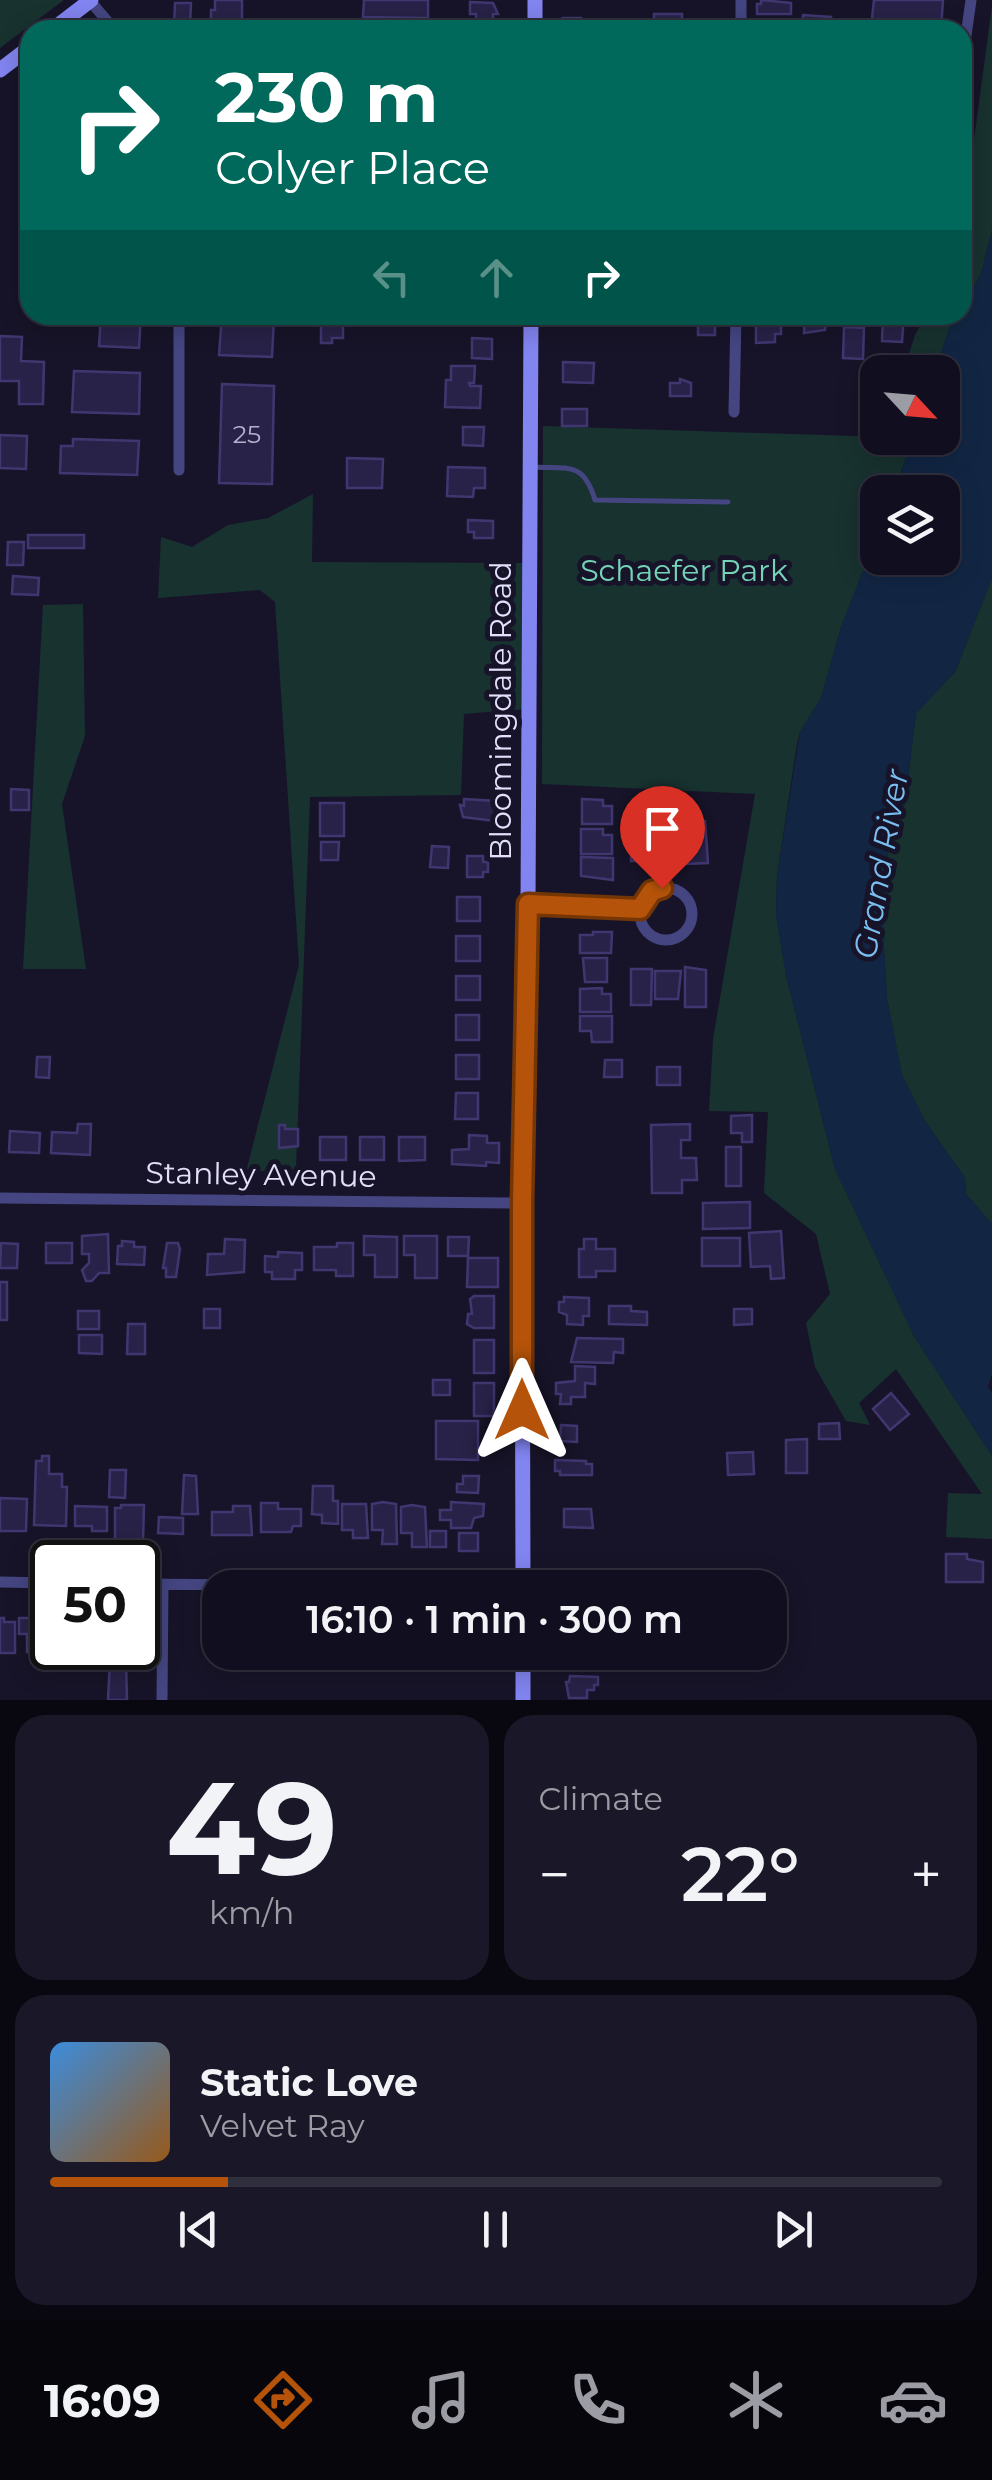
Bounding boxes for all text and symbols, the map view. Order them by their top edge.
text: 230 m [215,54,439,140]
icon: right [50,60,180,190]
text: Colyer Place [215,140,490,195]
icon: left [364,250,419,305]
icon: ahead [469,250,524,305]
icon: right [574,250,629,305]
north arrow [860,355,960,455]
map controls [860,355,960,575]
house number: 25 [233,419,261,449]
button: layers [860,475,960,575]
park label: Schaefer Park [580,552,788,589]
street label: Bloomingdale Road [482,561,519,861]
water label: Grand River [845,765,917,962]
pin [620,786,705,889]
icon: arrive [635,801,690,856]
street label: Stanley Avenue [145,1154,377,1195]
position arrow [470,1358,574,1462]
speed limit sign: 50 [30,1540,160,1670]
text: 16:10 · 1 min · 300 m [306,1596,683,1643]
text: 49 [166,1748,338,1907]
text: Climate [539,1779,663,1818]
text: 22° [681,1828,800,1920]
text: − [539,1841,570,1908]
text: + [910,1841,942,1908]
text: km/h [209,1893,294,1932]
text: Static Love [200,2059,418,2106]
text: Velvet Ray [200,2106,365,2145]
icon: previous [171,2202,226,2257]
icon: pause [468,2202,523,2257]
icon: next [766,2202,821,2257]
icon: directions [248,2365,318,2435]
icon: music [406,2365,476,2435]
icon: phone [563,2365,633,2435]
icon: climate [721,2365,791,2435]
icon: car [878,2365,948,2435]
text: 16:09 [44,2373,161,2428]

